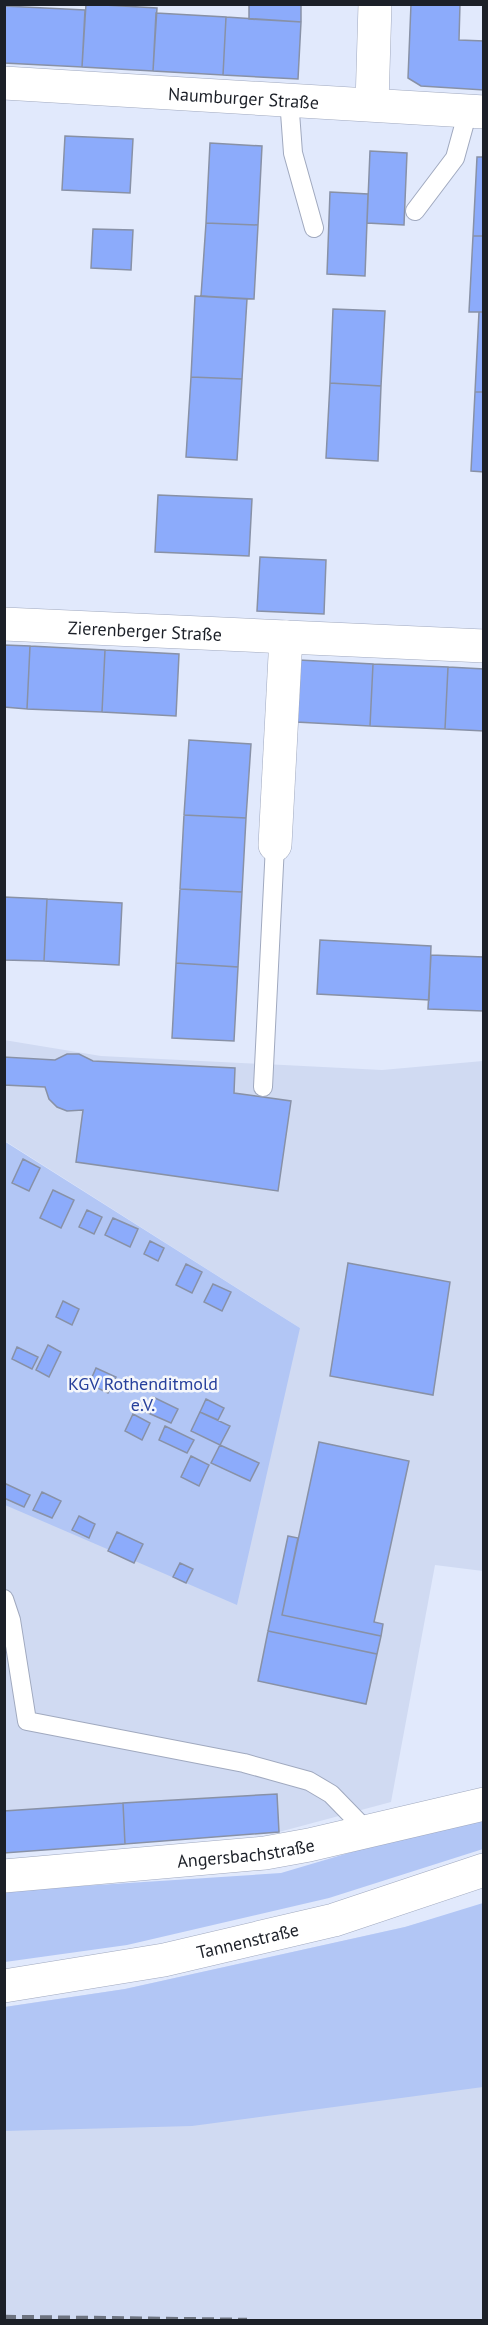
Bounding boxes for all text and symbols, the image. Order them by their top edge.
street label: Naumburger Straße [167,81,320,114]
street label: Zierenberger Straße [67,615,222,645]
park label: KGV Rothenditmold e.V. [68,1372,218,1416]
street label: Angersbachstraße [176,1833,317,1872]
street label: Tannenstraße [194,1917,301,1963]

